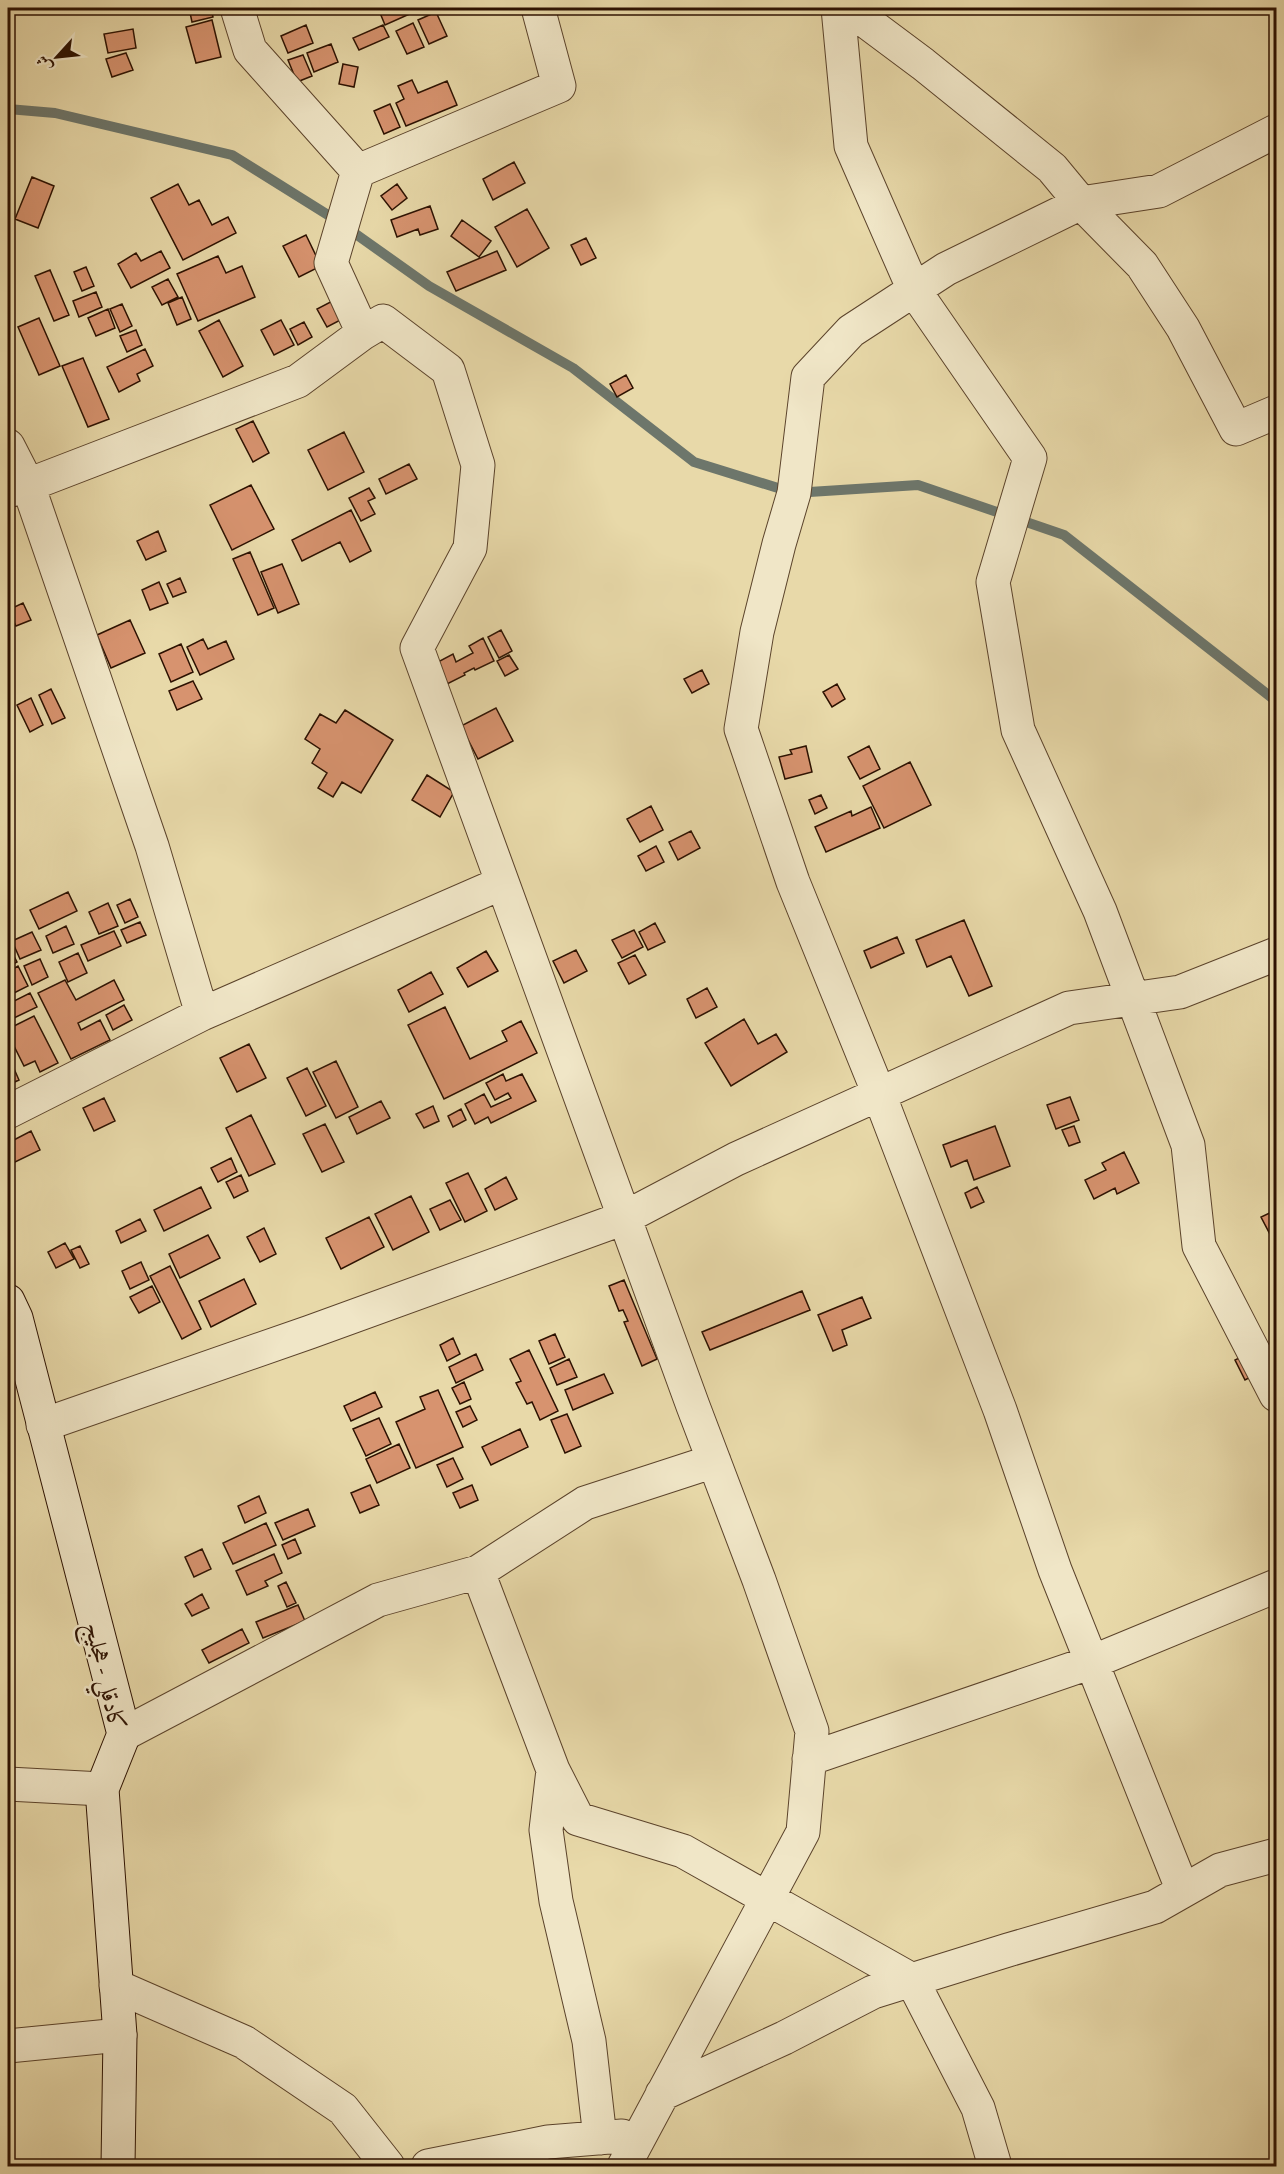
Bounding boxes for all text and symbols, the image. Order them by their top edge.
north arrow [27,27,87,87]
text: ش [31,52,57,75]
street label: كادقلي - هجليج [71,1619,133,1735]

